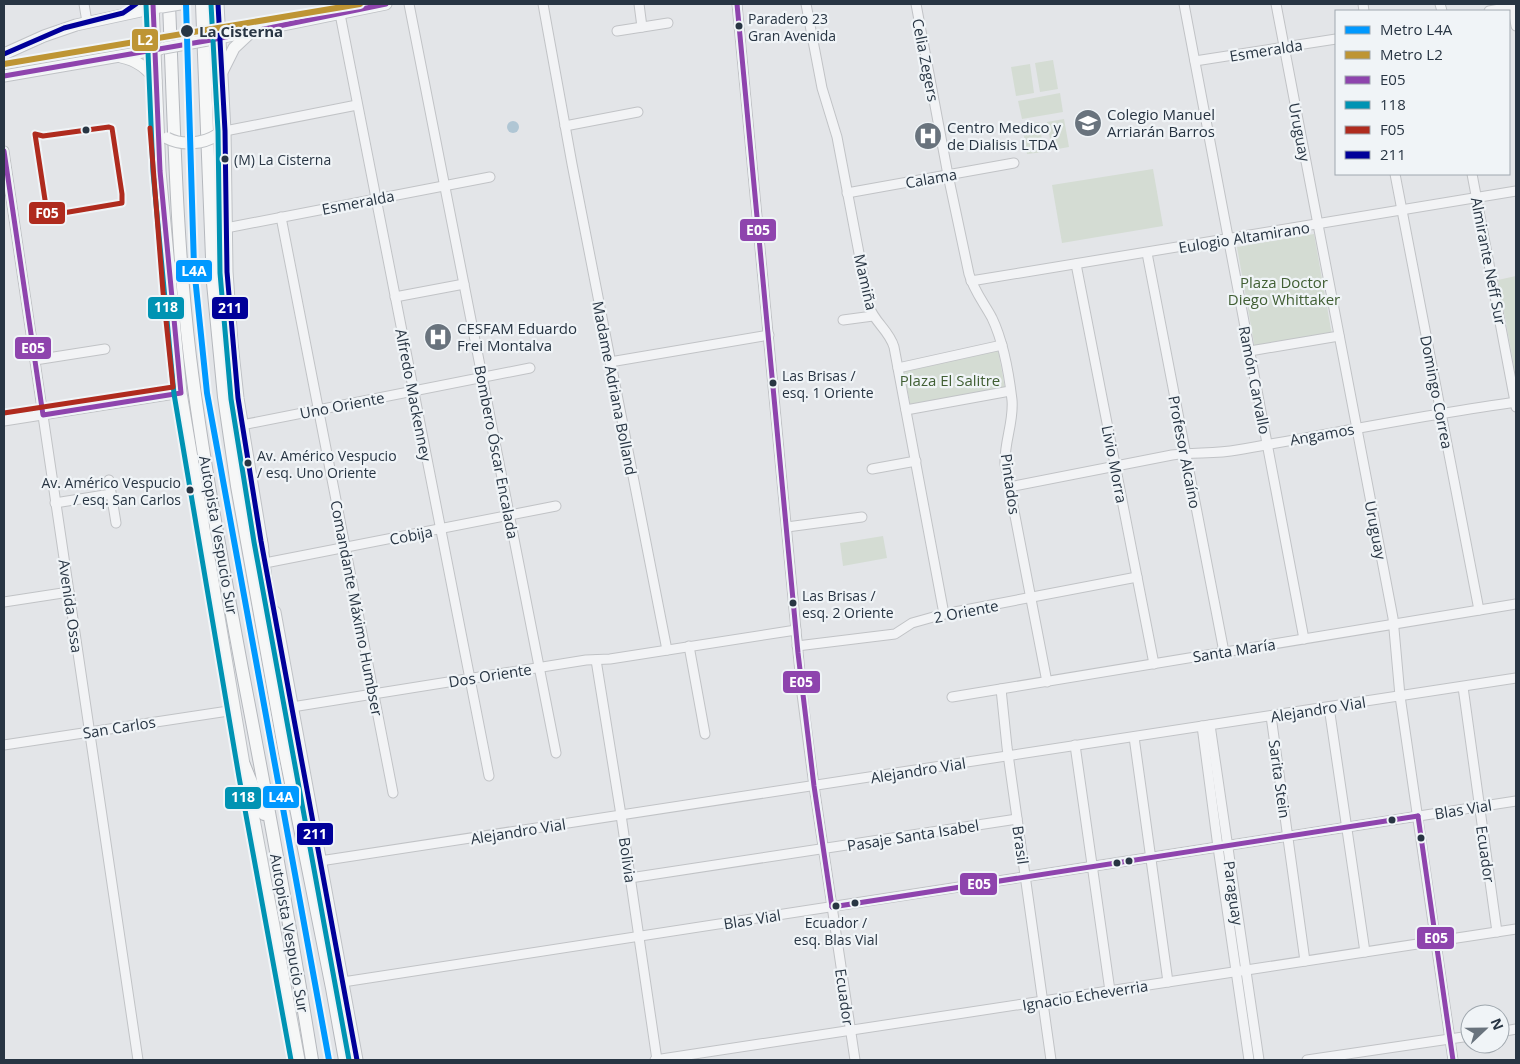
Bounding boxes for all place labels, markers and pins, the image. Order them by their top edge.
place label: Paradero 23 Gran Avenida [748,9,836,45]
place label: La Cisterna [199,21,283,41]
marker: Paradero 23 Gran Avenida [734,21,744,31]
marker: La Cisterna [179,23,195,39]
place label: Colegio Manuel Arriarán Barros [1107,104,1215,141]
school or university icon: Colegio Manuel Arriarán Barros [1073,108,1103,138]
place label: Centro Medico y de Dialisis LTDA [947,117,1061,154]
hospital icon: Centro Medico y de Dialisis LTDA [913,121,943,151]
unlabelled marker [81,125,91,135]
place label: (M) La Cisterna [234,150,331,169]
marker: (M) La Cisterna [220,154,230,164]
place label: CESFAM Eduardo Frei Montalva [457,318,577,355]
hospital icon: CESFAM Eduardo Frei Montalva [423,322,453,352]
place label: Las Brisas / esq. 1 Oriente [782,366,874,402]
marker: Las Brisas / esq. 1 Oriente [768,378,778,388]
place label: Av. Américo Vespucio / esq. Uno Oriente [257,446,397,482]
marker: Av. Américo Vespucio / esq. Uno Oriente [243,458,253,468]
place label: Av. Américo Vespucio / esq. San Carlos [41,473,181,509]
marker: Av. Américo Vespucio / esq. San Carlos [185,485,195,495]
place label: Las Brisas / esq. 2 Oriente [802,586,894,622]
marker: Las Brisas / esq. 2 Oriente [788,598,798,608]
unlabelled marker [1387,815,1397,825]
unlabelled marker [1416,833,1426,843]
unlabelled marker [1124,856,1134,866]
unlabelled marker [1112,858,1122,868]
unlabelled marker [850,898,860,908]
marker: Ecuador / esq. Blas Vial [831,901,841,911]
place label: Ecuador / esq. Blas Vial [794,913,878,949]

